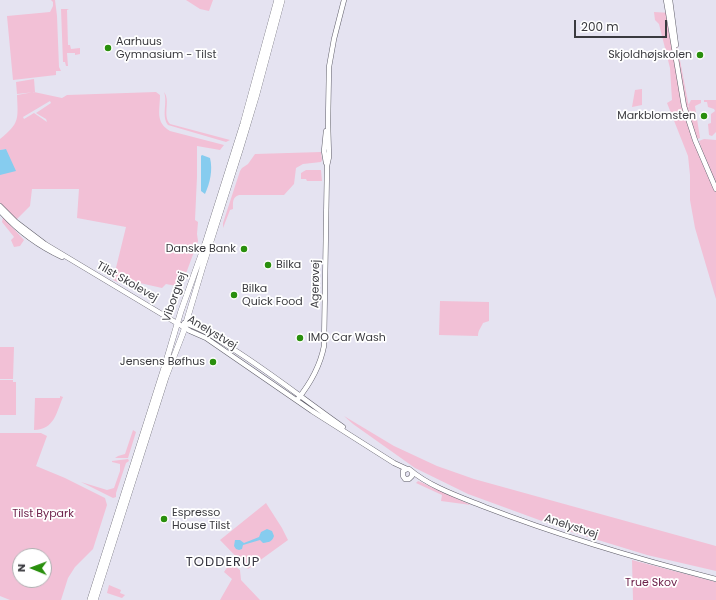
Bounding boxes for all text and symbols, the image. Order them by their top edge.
scale bar [576,12,669,38]
text: 200 m [581,18,619,35]
place label: Aarhuus Gymnasium - Tilst [116,35,216,61]
marker: Aarhuus Gymnasium - Tilst [103,43,113,53]
place label: Skjoldhøjskolen [608,48,692,62]
marker: Skjoldhøjskolen [695,50,705,60]
place label: Markblomsten [617,109,696,123]
marker: Markblomsten [699,111,709,121]
place label: Danske Bank [166,242,236,256]
marker: Danske Bank [239,244,249,254]
place label: Bilka [276,258,301,272]
street label: Tilst Skolevej [94,259,160,305]
marker: Bilka [263,260,273,270]
street label: Agerøvej [309,260,323,308]
street label: Viborgvej [160,270,190,324]
place label: Bilka Quick Food [242,282,303,308]
marker: Bilka Quick Food [229,290,239,300]
street label: Anelystvej [185,313,239,353]
place label: IMO Car Wash [308,331,386,345]
marker: IMO Car Wash [295,333,305,343]
place label: Jensens Bøfhus [120,355,205,369]
marker: Jensens Bøfhus [208,357,218,367]
place label: Espresso House Tilst [172,506,230,532]
park label: Tilst Bypark [12,507,74,521]
street label: Anelystvej [543,512,599,542]
marker: Espresso House Tilst [159,514,169,524]
north arrow [12,548,52,588]
district label: TODDERUP [186,555,260,571]
text: N [13,564,29,572]
park label: True Skov [625,576,677,590]

